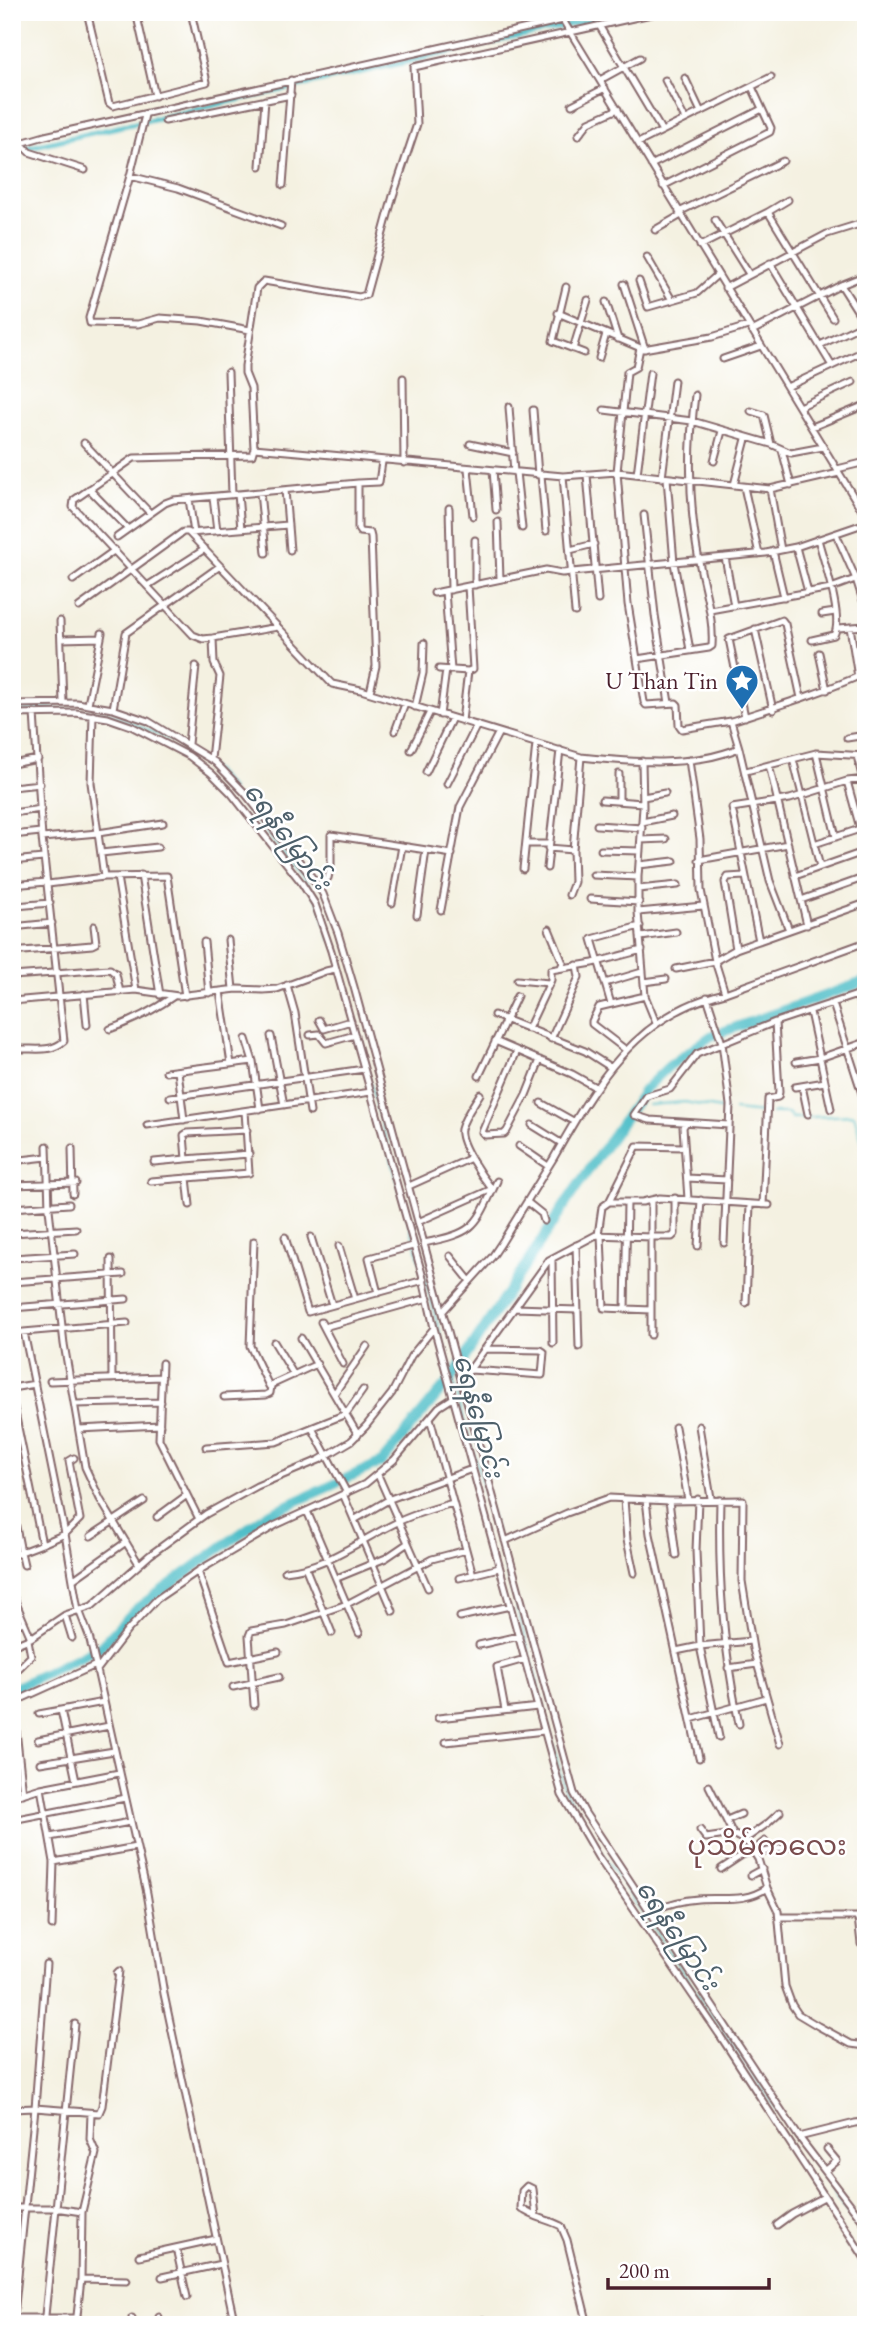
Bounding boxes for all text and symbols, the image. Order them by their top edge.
place icon: U Than Tin [723,662,761,711]
place label: U Than Tin [605,665,718,696]
water label: ရေနီမြောင်း [232,775,342,901]
water label: ရေနီမြောင်း [441,1350,513,1485]
district label: ပုသိမ်ကလေး [687,1827,847,1868]
water label: ရေနီမြောင်း [624,1873,729,2001]
scale bar [608,2246,770,2290]
text: 200 m [619,2257,670,2284]

